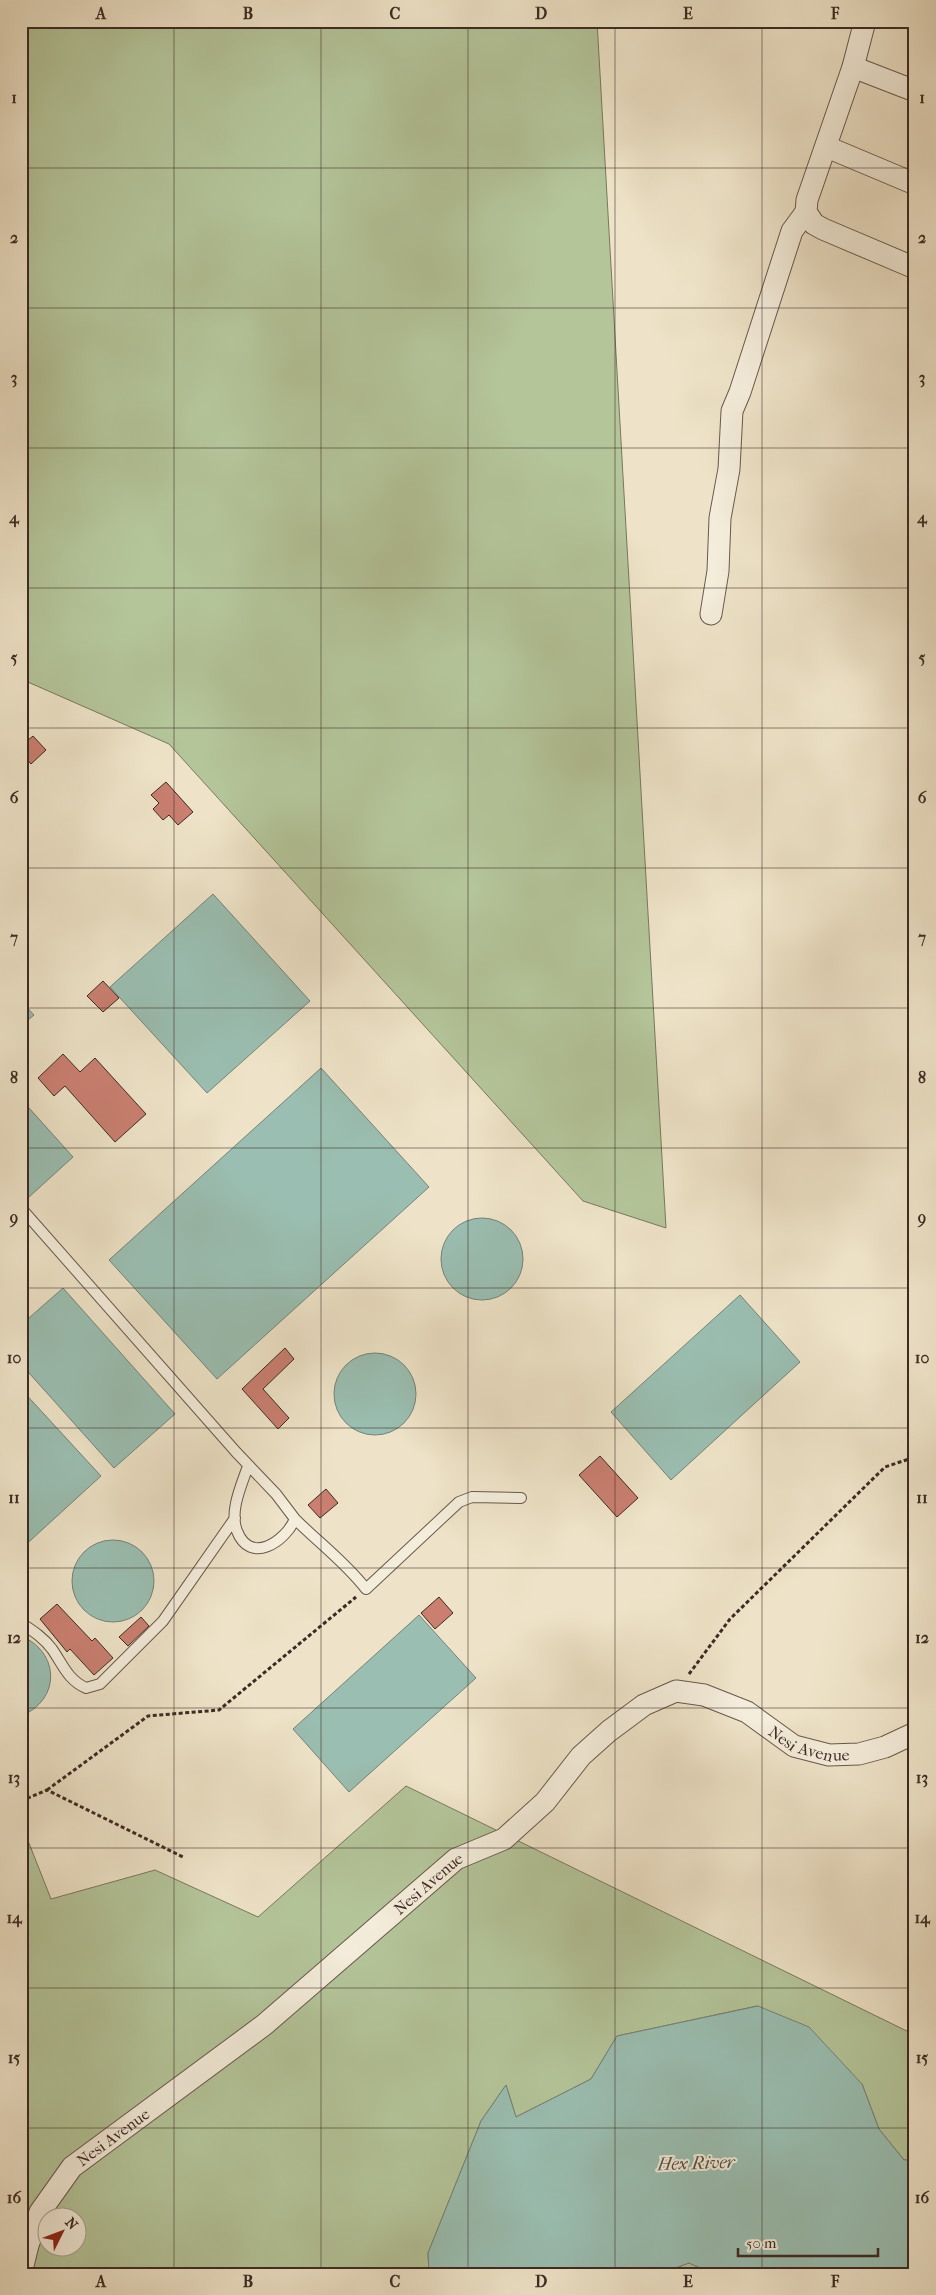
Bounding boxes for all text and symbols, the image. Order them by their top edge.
text: A [95,4,107,23]
text: B [243,4,253,23]
text: C [390,4,401,23]
text: D [535,4,547,23]
text: E [683,4,693,23]
text: F [830,4,840,23]
text: 1 [11,88,17,107]
text: 1 [919,88,925,107]
text: 2 [10,228,18,247]
text: 2 [918,228,926,247]
text: 3 [11,368,17,388]
text: 3 [919,368,925,388]
text: 4 [8,508,20,528]
text: 4 [916,508,928,528]
text: 5 [11,648,18,667]
text: 5 [919,648,926,667]
text: 6 [10,788,19,807]
text: 6 [918,788,927,807]
text: 7 [9,928,18,947]
text: 7 [917,928,926,947]
text: 8 [10,1068,18,1087]
text: 8 [918,1068,926,1087]
text: 9 [9,1208,18,1228]
text: 9 [917,1208,926,1228]
text: 10 [7,1348,21,1367]
text: 10 [915,1348,929,1367]
text: 11 [8,1488,20,1507]
text: 11 [916,1488,928,1507]
text: 12 [7,1628,21,1647]
text: 12 [915,1628,929,1647]
street label: Nesi Avenue [765,1722,850,1766]
text: 13 [8,1768,20,1788]
text: 13 [916,1768,928,1788]
street label: Nesi Avenue [390,1848,465,1919]
text: 14 [6,1908,23,1928]
text: 14 [914,1908,931,1928]
text: 15 [8,2048,20,2067]
text: 15 [916,2048,928,2067]
street label: Nesi Avenue [73,2104,153,2170]
water label: Hex River [656,2152,737,2175]
text: 16 [7,2188,21,2207]
text: 16 [915,2188,929,2207]
north arrow [38,2208,88,2258]
text: N [61,2214,81,2234]
scale bar [738,2225,878,2257]
text: 50 m [746,2234,777,2252]
text: A [95,2272,107,2291]
text: B [243,2272,253,2291]
text: C [390,2272,401,2291]
text: D [535,2272,547,2291]
text: E [683,2272,693,2291]
text: F [830,2272,840,2291]

